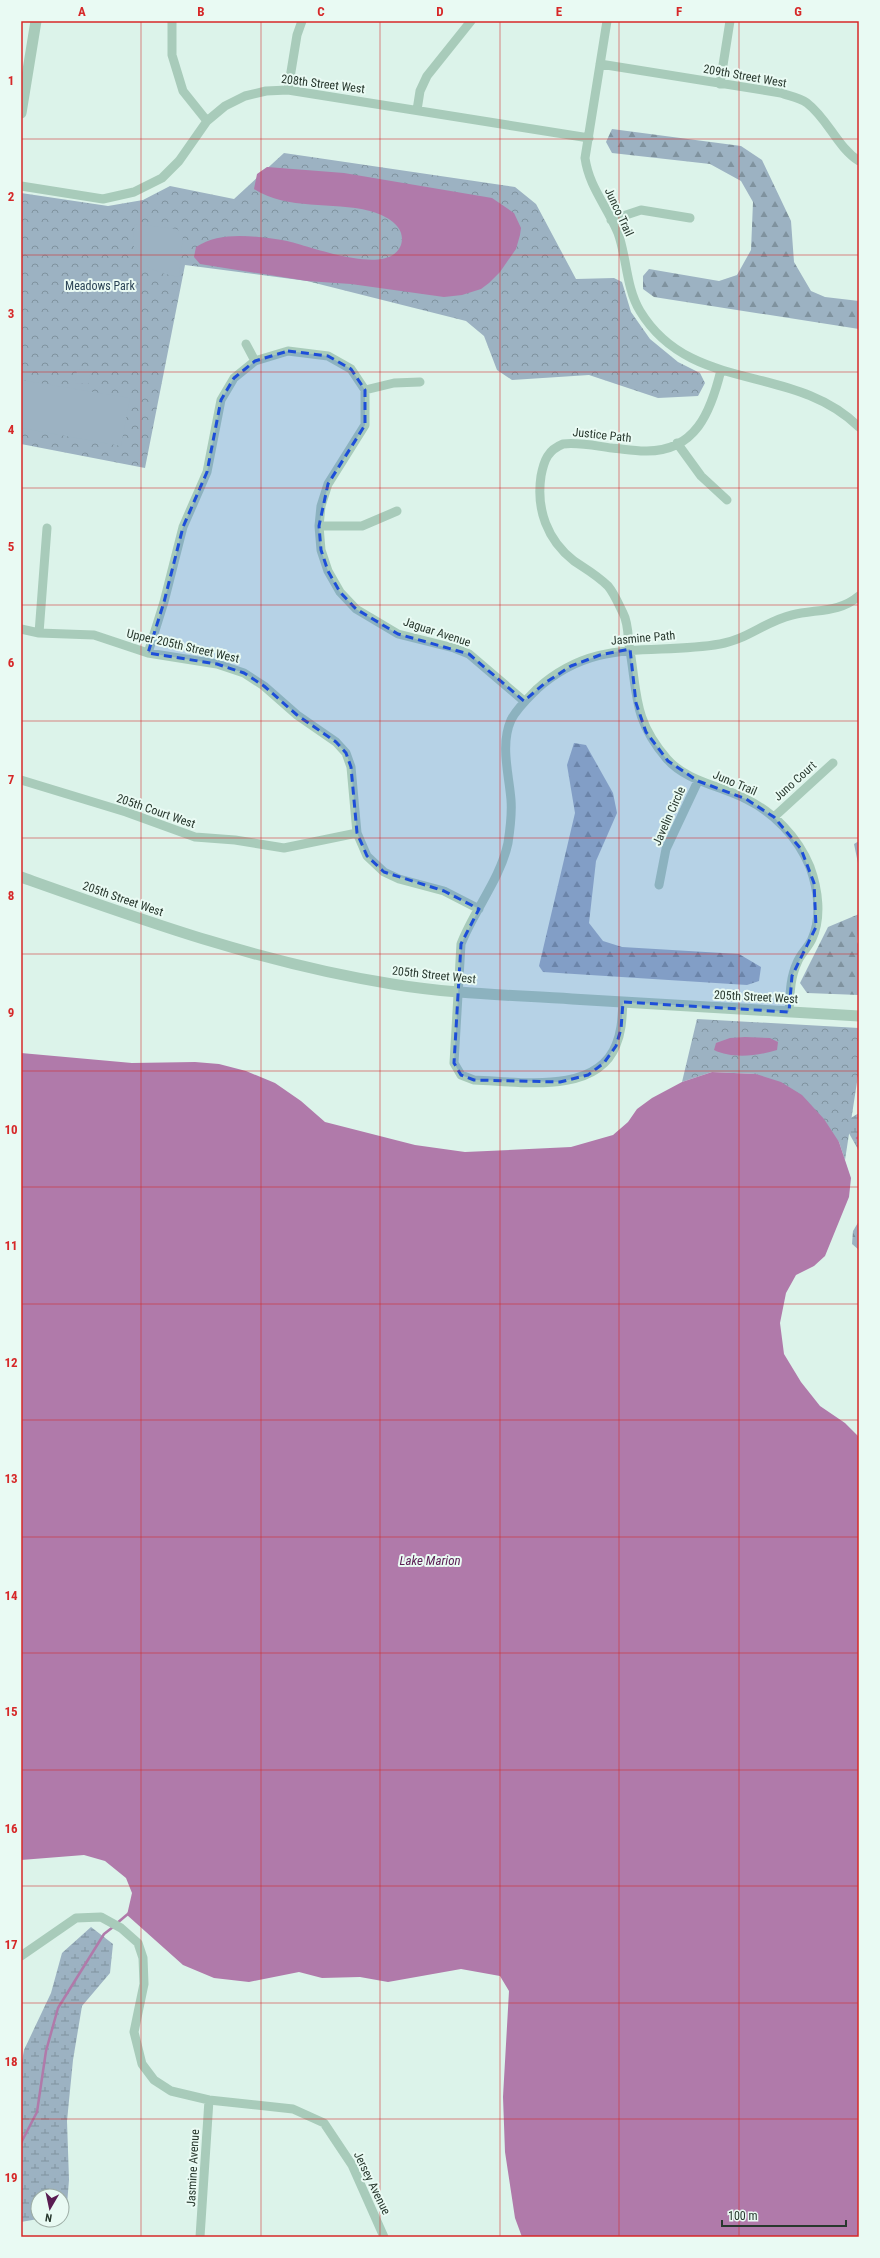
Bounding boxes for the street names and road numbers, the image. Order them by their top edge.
street label: 209th Street West [702,62,788,90]
street label: 208th Street West [280,72,366,96]
street label: Junco Trail [602,185,636,239]
street label: Justice Path [572,425,632,445]
street label: Jaguar Avenue [402,615,473,650]
street label: Upper 205th Street West [125,626,241,666]
street label: Jasmine Path [610,628,676,648]
street label: Juno Court [771,758,819,804]
street label: Juno Trail [711,767,759,799]
street label: Javelin Circle [650,784,688,848]
street label: 205th Court West [115,791,198,831]
street label: 205th Street West [81,879,166,919]
street label: 205th Street West [391,964,477,986]
street label: 205th Street West [714,988,799,1006]
street label: Jasmine Avenue [184,2129,202,2207]
street label: Jersey Avenue [351,2149,393,2217]

